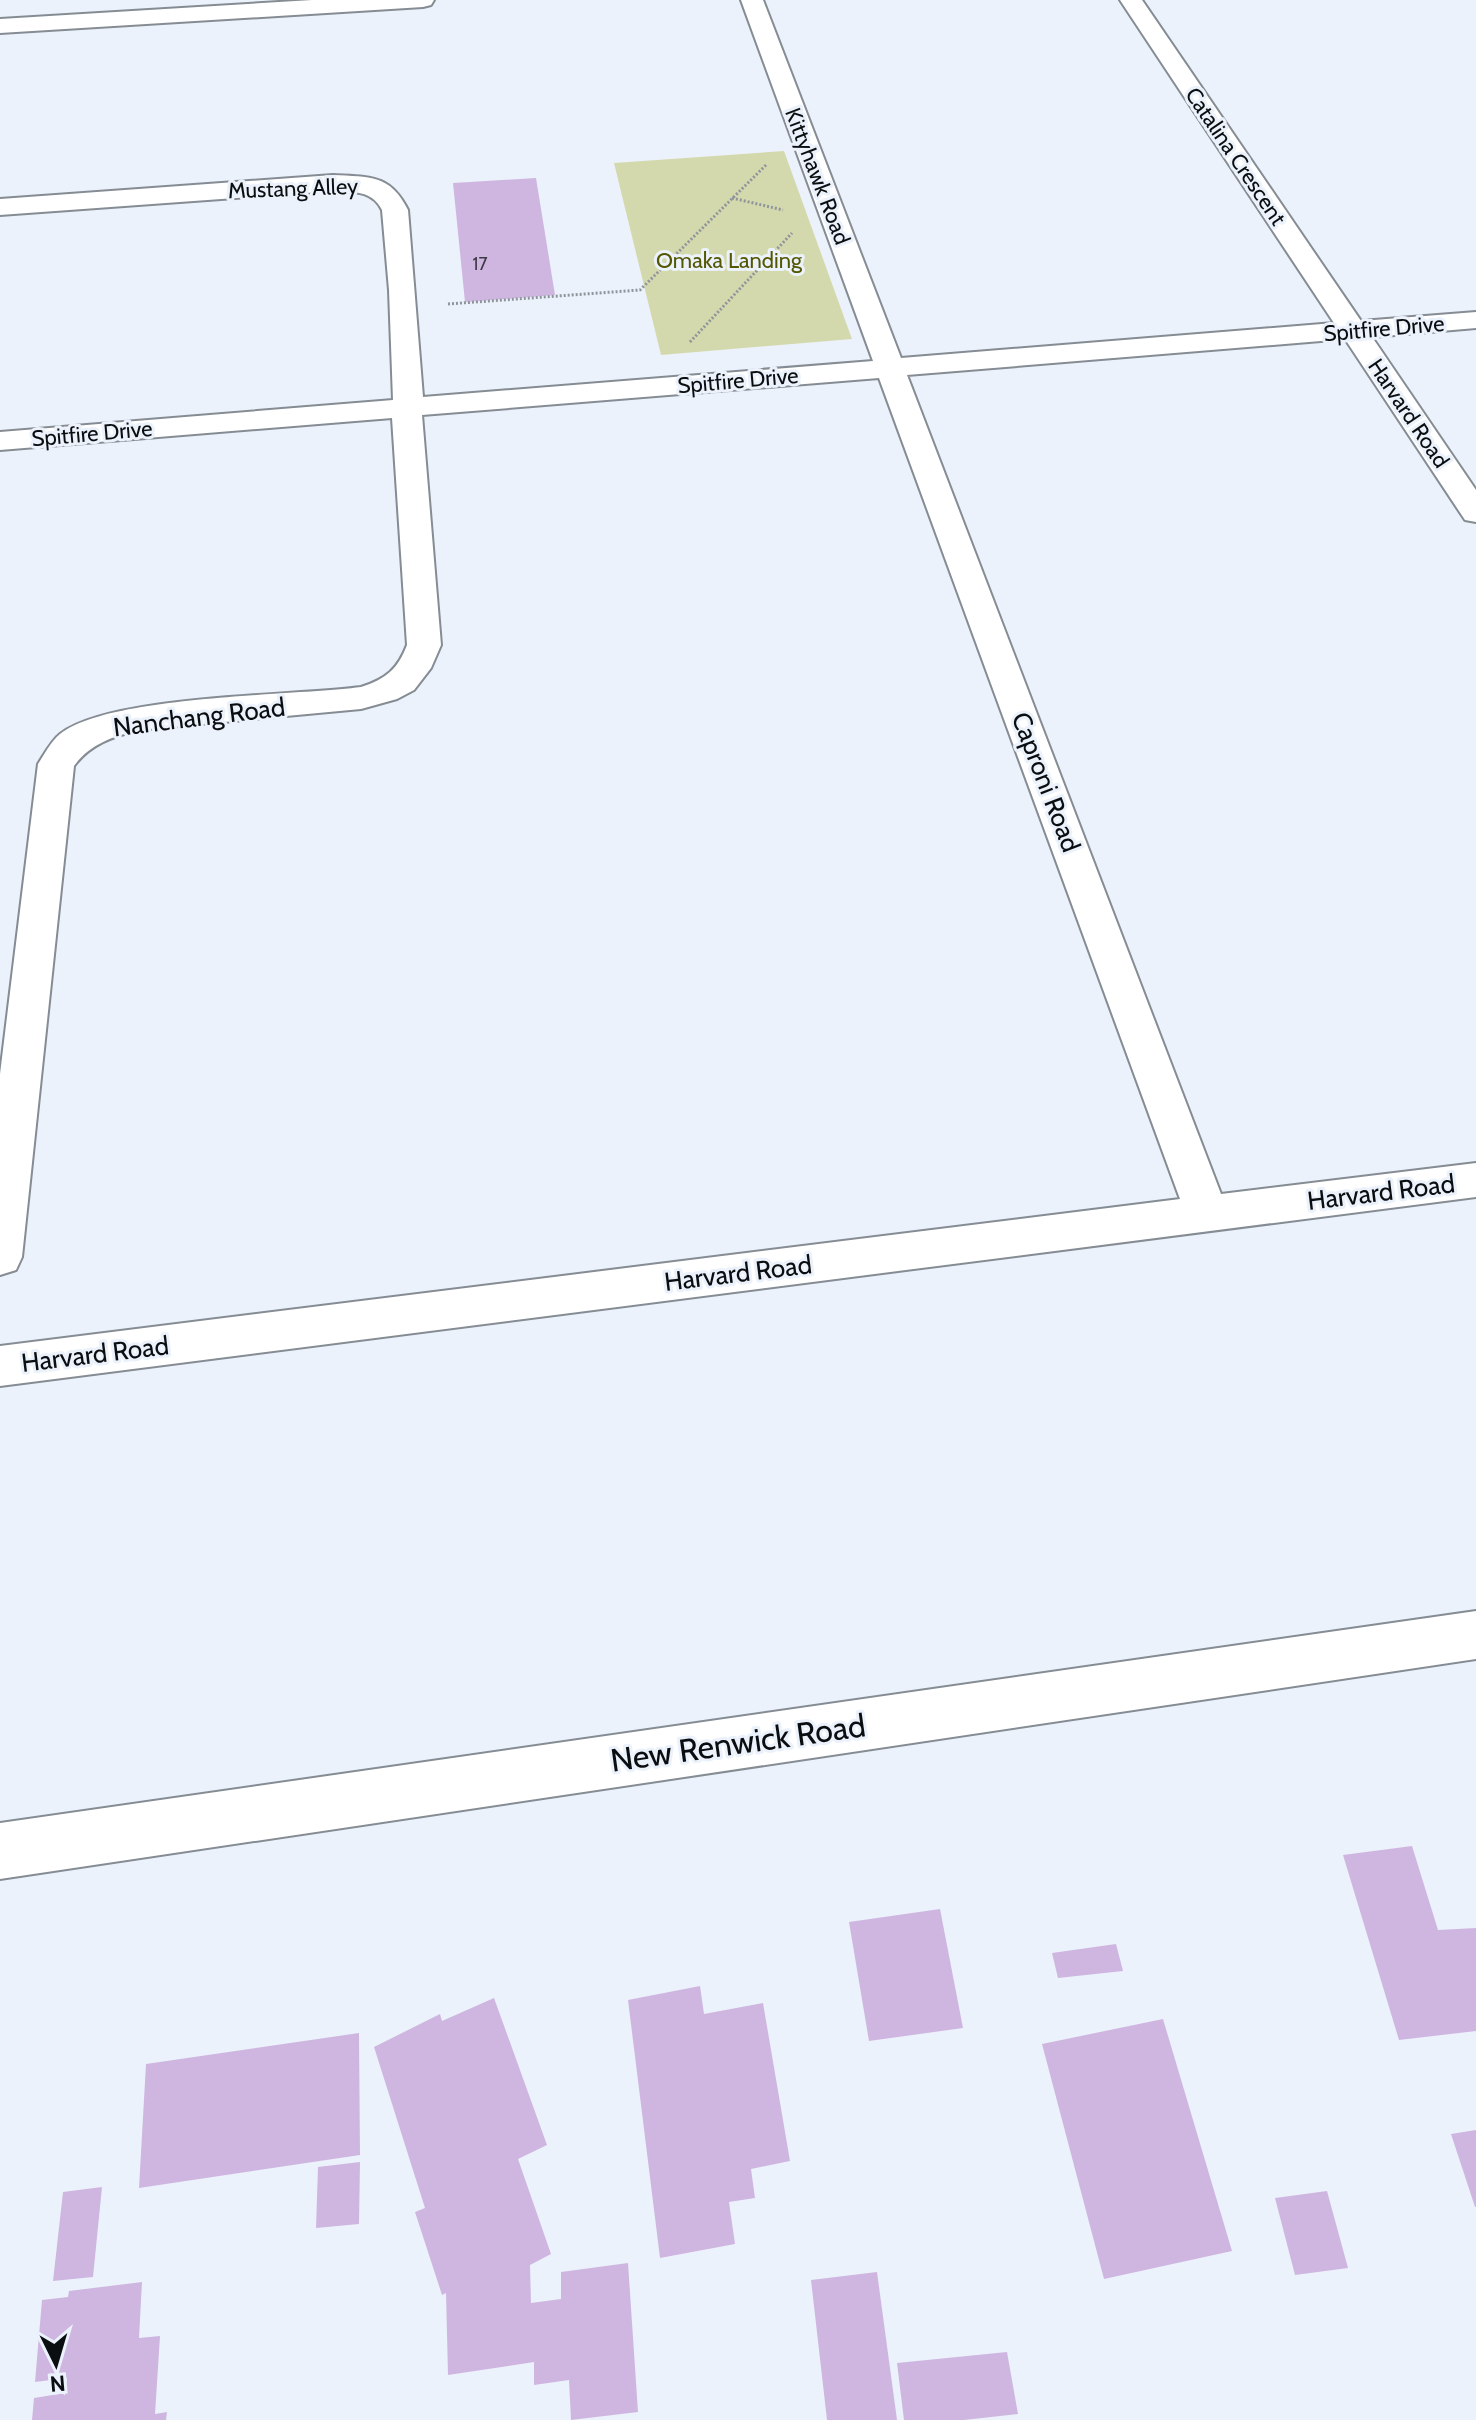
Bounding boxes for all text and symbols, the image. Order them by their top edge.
street label: Catalina Crescent [1179,82,1292,231]
street label: Kittyhawk Road [779,104,856,248]
street label: Mustang Alley [227,173,359,204]
park label: Omaka Landing [656,247,803,274]
house number: 17 [473,253,487,275]
street label: Spitfire Drive [1322,310,1446,347]
street label: Harvard Road [1362,354,1455,473]
street label: Spitfire Drive [676,362,800,399]
street label: Spitfire Drive [30,415,154,452]
street label: Nanchang Road [111,691,287,743]
street label: Caproni Road [1005,707,1087,857]
street label: Harvard Road [1305,1167,1457,1217]
street label: Harvard Road [662,1248,814,1298]
street label: Harvard Road [19,1329,171,1379]
street label: New Renwick Road [608,1705,868,1780]
north arrow [16,2324,96,2404]
text: N [49,2369,67,2398]

